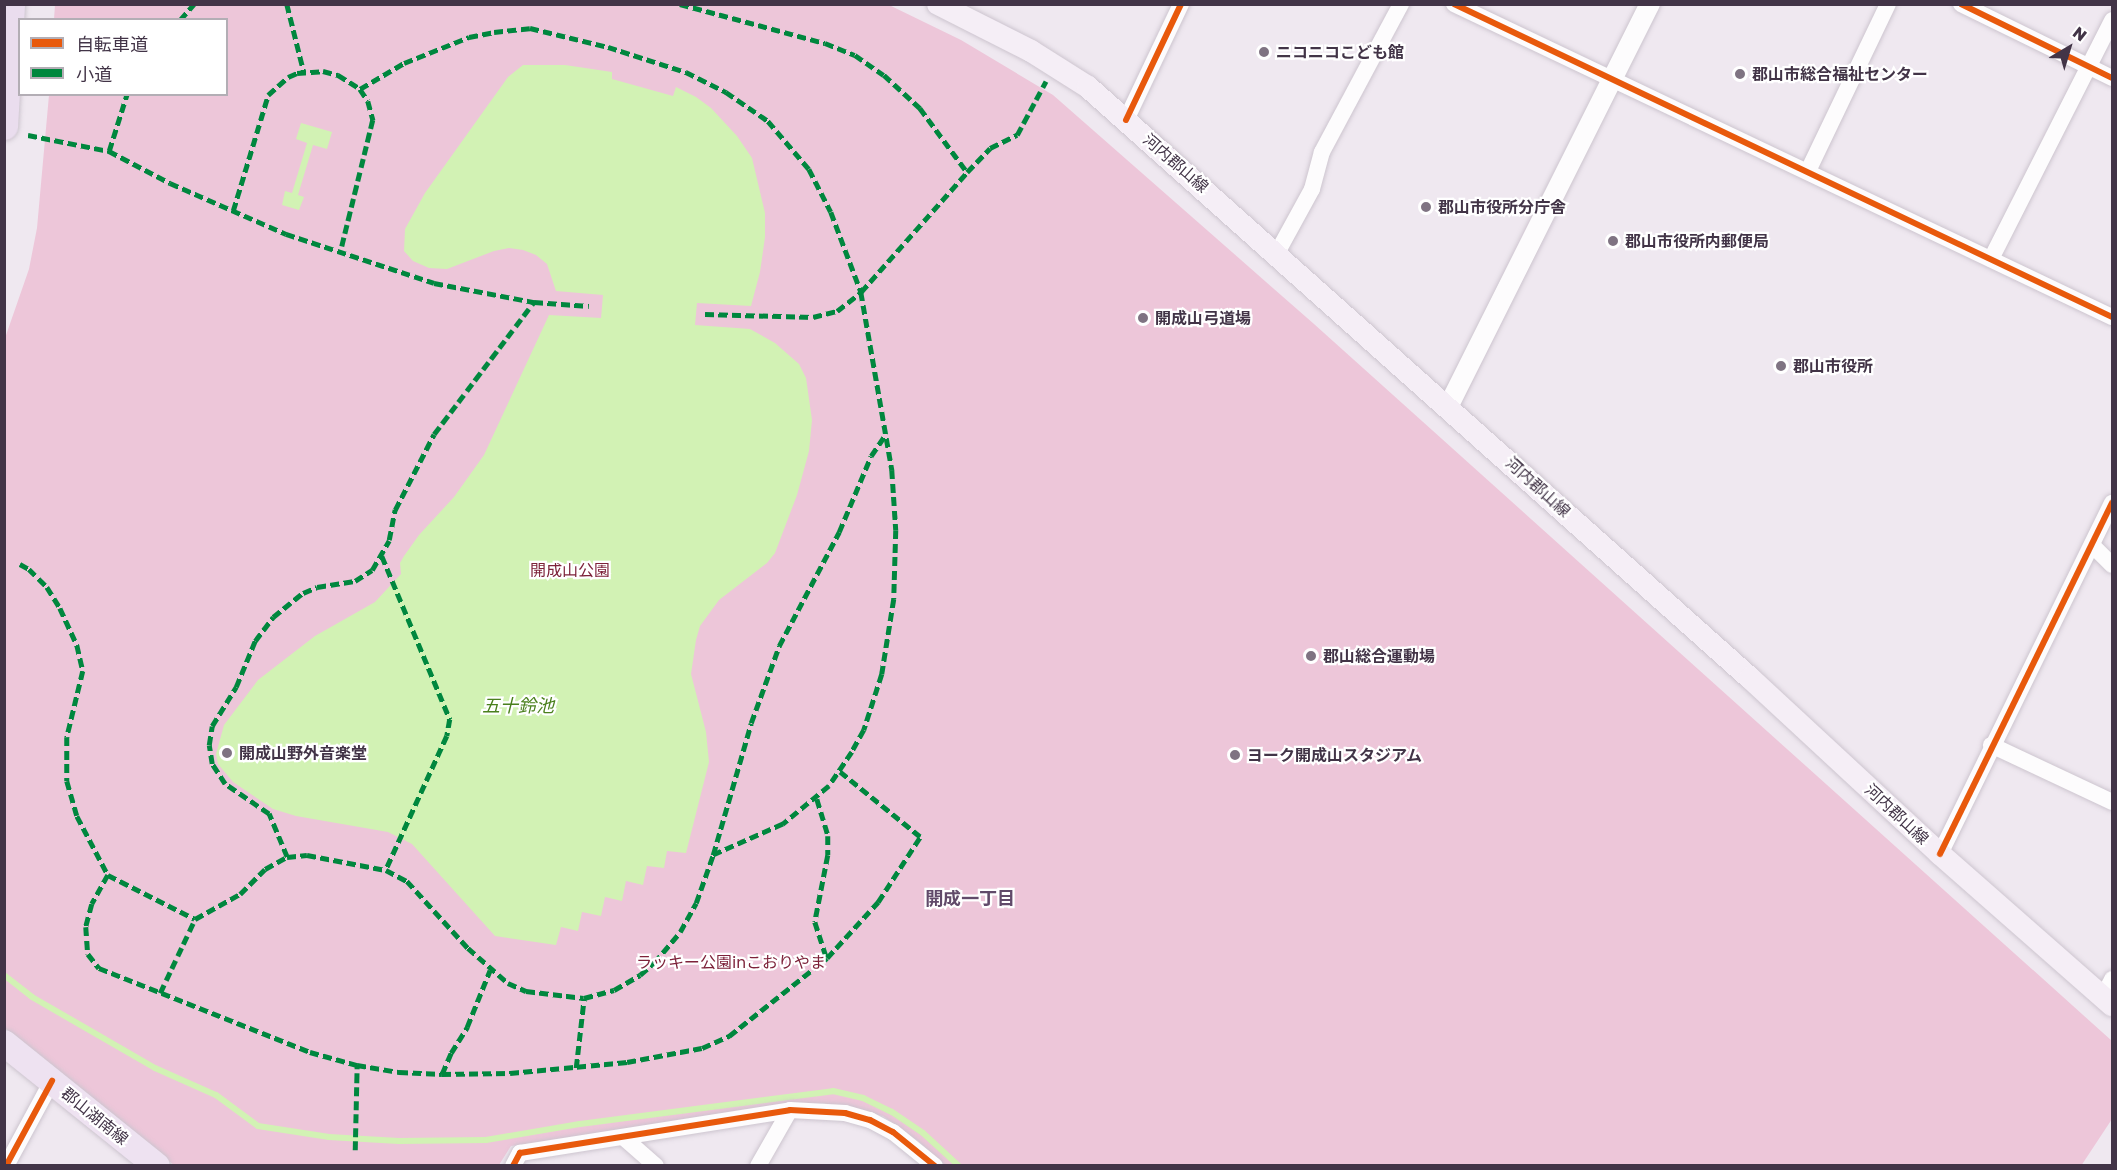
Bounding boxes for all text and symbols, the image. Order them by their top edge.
legend [18,18,228,96]
north arrow [2039,18,2099,78]
text: N [2069,22,2091,45]
text: 自転車道 [76,33,148,55]
place label: ニコニコこども館 [1276,42,1404,62]
marker: ニコニコこども館 [1257,45,1271,59]
text: 小道 [76,63,112,85]
place label: 郡山市総合福祉センター [1752,64,1928,84]
marker: 郡山市総合福祉センター [1733,67,1747,81]
street label: 河内郡山線 [1140,130,1212,196]
place label: 郡山市役所分庁舎 [1438,197,1566,217]
marker: 郡山市役所分庁舎 [1419,200,1433,214]
place label: 郡山市役所内郵便局 [1625,231,1769,251]
marker: 郡山市役所内郵便局 [1606,234,1620,248]
place label: 開成山弓道場 [1155,308,1251,328]
marker: 開成山弓道場 [1136,311,1150,325]
place label: 郡山市役所 [1793,356,1873,376]
marker: 郡山市役所 [1774,359,1788,373]
street label: 河内郡山線 [1502,453,1574,521]
park label: 開成山公園 [530,560,610,580]
place label: 郡山総合運動場 [1323,646,1435,666]
marker: 郡山総合運動場 [1304,649,1318,663]
water label: 五十鈴池 [482,694,554,716]
place label: 開成山野外音楽堂 [239,743,367,763]
place label: ヨーク開成山スタジアム [1247,745,1423,765]
marker: 開成山野外音楽堂 [220,746,234,760]
marker: ヨーク開成山スタジアム [1228,748,1242,762]
street label: 河内郡山線 [1861,780,1933,848]
district label: 開成一丁目 [925,887,1015,909]
park label: ラッキー公園inこおりやま [636,952,826,972]
street label: 郡山湖南線 [58,1083,132,1149]

